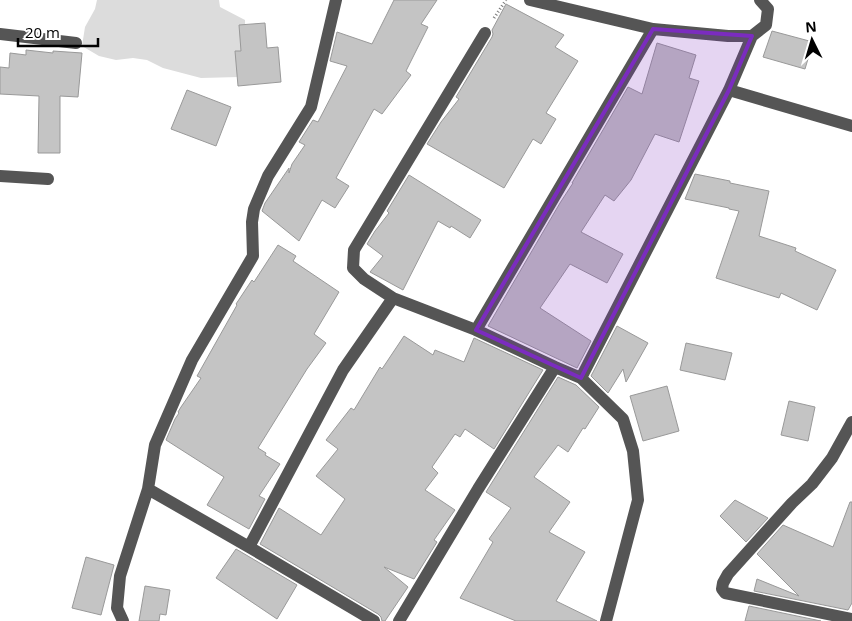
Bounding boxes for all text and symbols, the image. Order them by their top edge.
scale bar [18,15,98,47]
north arrow [787,15,837,65]
text: N [804,17,817,37]
text: 20 m [25,22,60,42]

